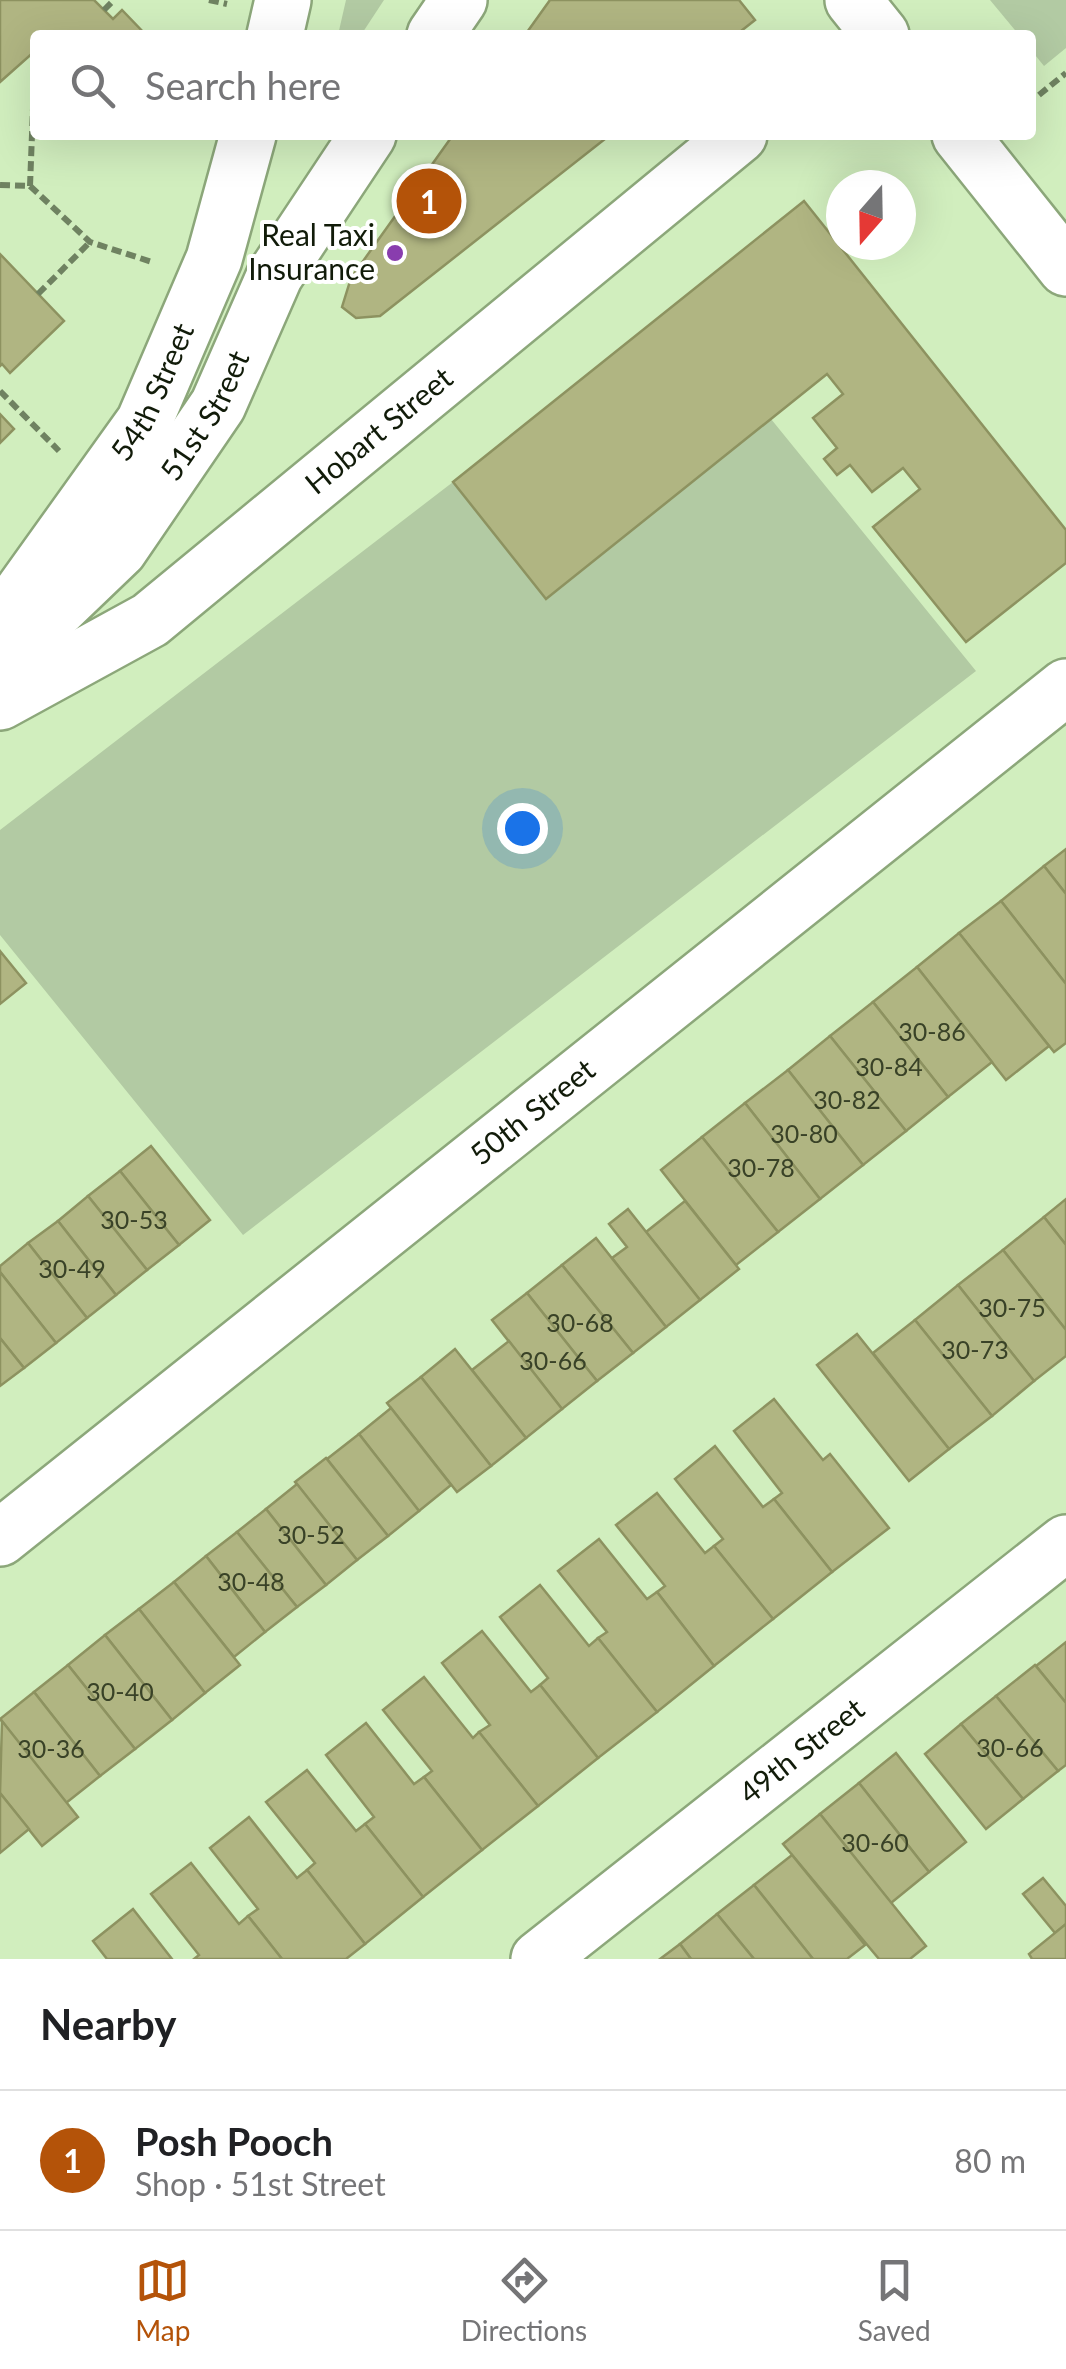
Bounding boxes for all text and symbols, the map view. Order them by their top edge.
search box [30,30,1036,140]
icon: search [65,58,120,113]
text: Search here [145,62,341,108]
pin: 1 [396,164,462,238]
north arrow [826,170,916,260]
place label: Real Taxi Insurance [248,216,375,286]
marker: Real Taxi Insurance [384,242,406,264]
street label: 54th Street [102,317,200,467]
street label: 51st Street [152,344,256,487]
street label: Hobart Street [297,358,459,501]
your location [497,803,548,854]
house number: 30-86 [898,1016,966,1046]
street label: 50th Street [462,1050,601,1172]
house number: 30-84 [855,1051,923,1081]
house number: 30-82 [813,1084,881,1114]
house number: 30-80 [770,1118,838,1148]
house number: 30-78 [727,1152,795,1182]
house number: 30-53 [100,1204,168,1234]
house number: 30-49 [38,1253,106,1283]
house number: 30-75 [978,1292,1046,1322]
house number: 30-68 [546,1307,614,1337]
house number: 30-73 [941,1334,1009,1364]
house number: 30-66 [519,1345,587,1375]
house number: 30-52 [277,1519,345,1549]
house number: 30-48 [217,1566,285,1596]
house number: 30-40 [86,1676,154,1706]
street label: 49th Street [731,1689,871,1810]
house number: 30-66 [976,1732,1044,1762]
house number: 30-36 [17,1733,85,1763]
house number: 30-60 [841,1827,909,1857]
text: Nearby [40,1999,177,2049]
text: Posh Pooch [135,2118,333,2164]
text: 1 [63,2141,82,2180]
text: 80 m [954,2141,1026,2180]
text: Shop · 51st Street [135,2164,386,2203]
tab: Map [135,2253,190,2347]
tab: Directions [461,2253,587,2347]
tab: Saved [858,2253,931,2347]

